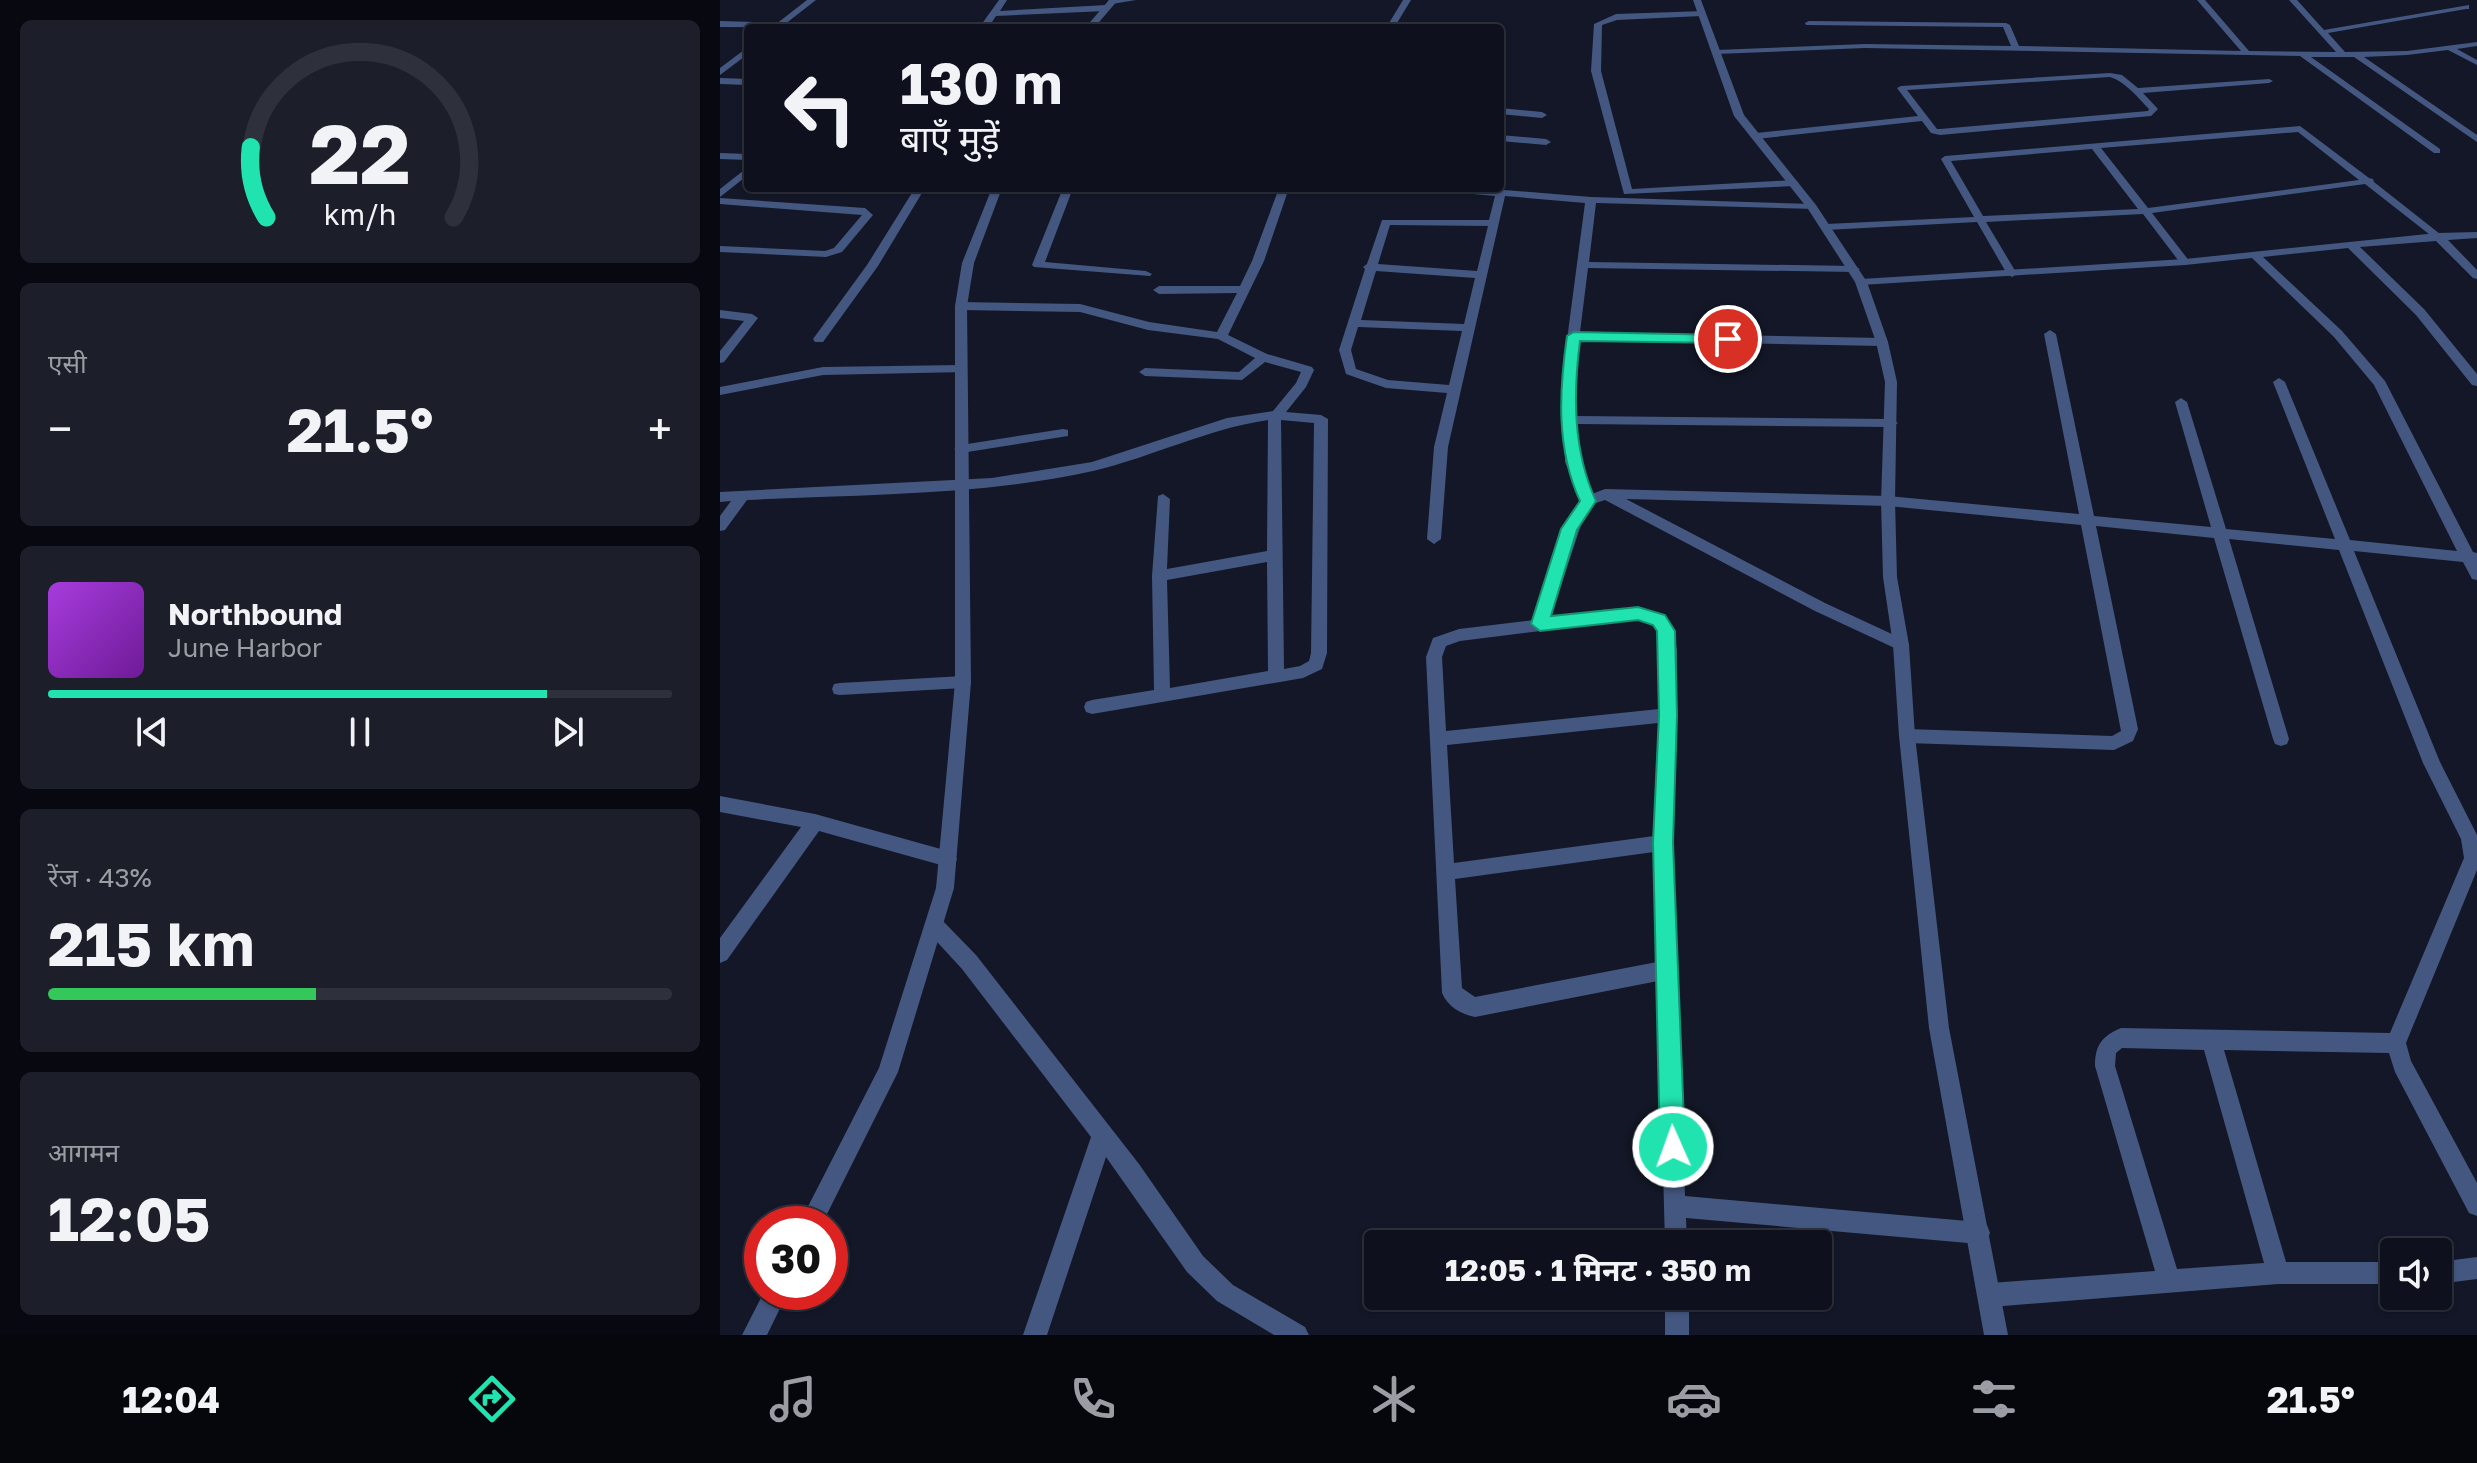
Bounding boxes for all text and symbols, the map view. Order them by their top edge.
text: 130 m [900,49,1062,116]
icon: left [768,56,872,160]
text: 22 [309,101,411,201]
text: बाएँ मुड़ें [900,117,1000,160]
text: km/h [324,197,396,231]
pin [1694,305,1762,373]
icon: arrive [1706,317,1750,361]
text: एसी [48,348,87,379]
text: 21.5° [287,393,433,465]
text: − [48,402,72,455]
text: + [648,402,672,455]
text: Northbound [168,596,342,632]
text: June Harbor [168,632,322,663]
icon: previous [130,710,174,754]
icon: pause [338,710,382,754]
icon: next [546,710,590,754]
text: रेंज · 43% [48,862,152,893]
text: 215 km [48,907,254,979]
position arrow [1631,1105,1715,1189]
text: आगमन [48,1137,119,1168]
text: 12:05 [48,1182,210,1254]
speed limit sign: 30 [744,1206,848,1310]
map controls [2380,1238,2452,1310]
button: sound [2380,1238,2452,1310]
text: 12:05 · 1 मिनट · 350 m [1445,1252,1751,1288]
icon: directions [464,1371,520,1427]
icon: music [765,1371,821,1427]
icon: phone [1065,1371,1121,1427]
icon: climate [1366,1371,1422,1427]
icon: car [1666,1371,1722,1427]
icon: filters [1966,1371,2022,1427]
text: 12:04 [122,1378,220,1421]
text: 21.5° [2267,1378,2355,1421]

